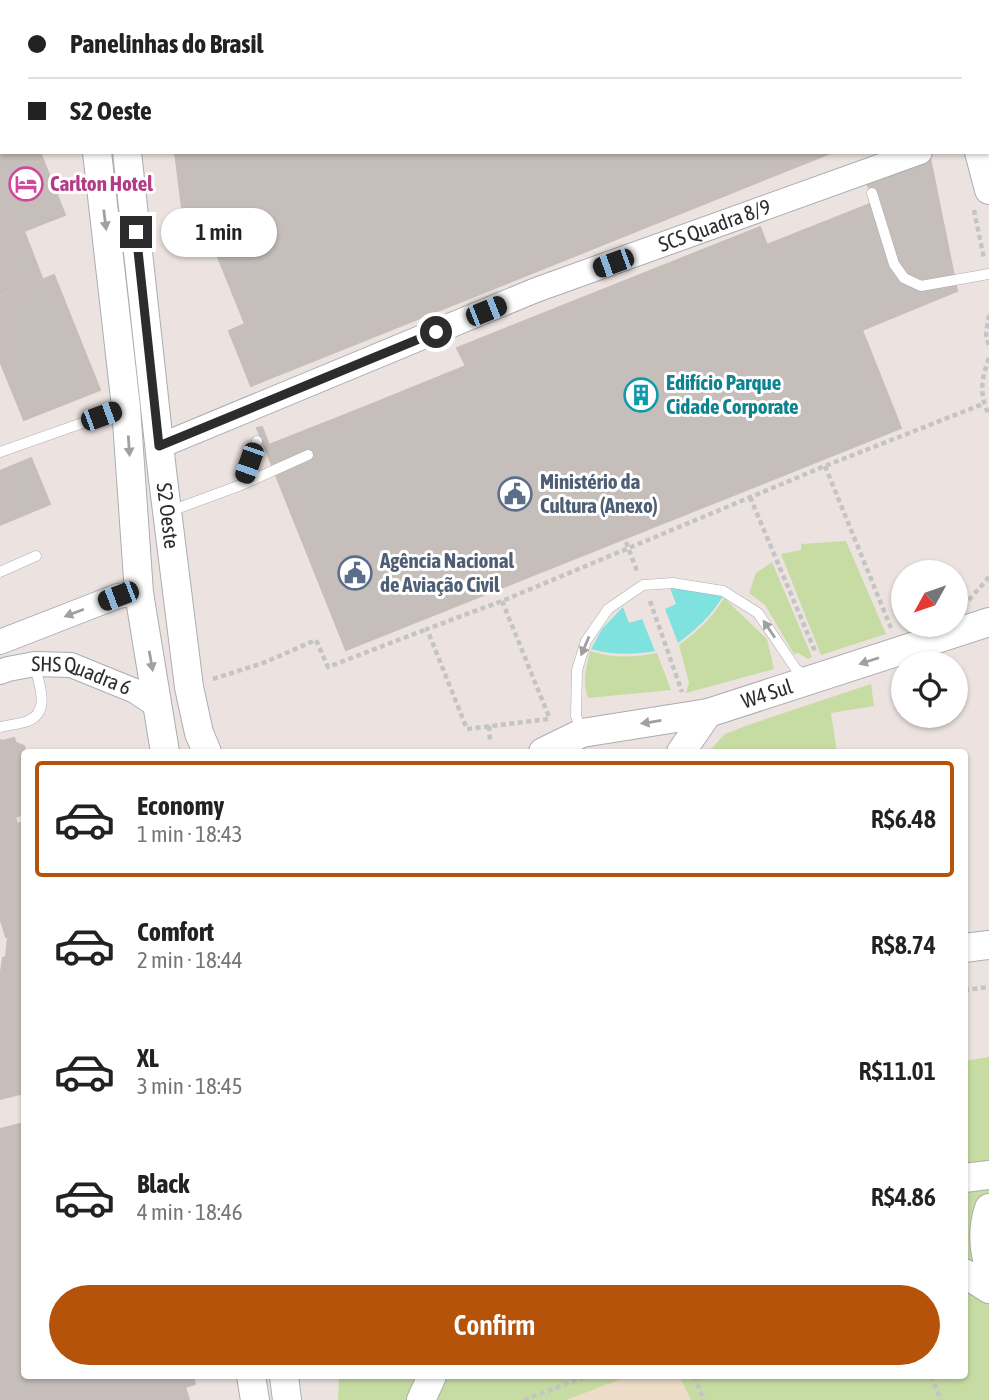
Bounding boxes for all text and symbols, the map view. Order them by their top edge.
text: Panelinhas do Brasil [70,29,263,59]
text: S2 Oeste [70,96,152,126]
hotel icon: Carlton Hotel [7,165,45,203]
place label: Carlton Hotel [50,171,153,195]
street label: SCS Quadra 8/9 [655,194,774,256]
callout: 1 min [160,208,276,256]
one-way arrow [99,209,110,231]
route end [120,216,152,248]
text: 1 min [196,219,242,245]
car [590,246,637,280]
car [463,293,510,329]
route start [420,316,452,348]
place label: Edifício Parque Cidade Corporate [666,370,799,418]
building icon: Edifício Parque Cidade Corporate [622,376,660,414]
car [78,399,125,433]
one-way arrow [124,435,135,457]
car [233,440,266,486]
place label: Ministério da Cultura (Anexo) [540,469,658,517]
public building icon: Ministério da Cultura (Anexo) [496,475,534,513]
street label: S2 Oeste [153,481,185,550]
place label: Agência Nacional de Aviação Civil [379,548,514,596]
public building icon: Agência Nacional de Aviação Civil [336,554,374,592]
north arrow [891,560,968,637]
map controls [891,560,968,728]
car [95,579,142,613]
one-way arrow [64,608,85,619]
one-way arrow [762,619,775,639]
one-way arrow [580,636,591,657]
one-way arrow [146,650,157,672]
street label: SHS Quadra 6 [31,651,135,699]
button: locate [891,651,968,728]
one-way arrow [859,656,880,667]
street label: W4 Sul [738,673,796,712]
one-way arrow [640,717,662,728]
icon: car [53,788,116,851]
text: Economy [137,791,224,821]
text: R$6.48 [871,804,936,834]
text: 1 min · 18:43 [137,821,243,847]
icon: car [53,914,116,977]
text: Comfort [137,917,214,947]
text: R$8.74 [871,930,936,960]
text: 2 min · 18:44 [137,947,243,973]
icon: car [53,1040,116,1103]
text: XL [137,1043,159,1073]
text: R$11.01 [859,1056,936,1086]
text: 3 min · 18:45 [137,1073,243,1099]
icon: car [53,1166,116,1229]
text: Black [137,1169,189,1199]
text: R$4.86 [871,1182,936,1212]
text: 4 min · 18:46 [137,1199,243,1225]
button: Confirm [49,1285,940,1365]

